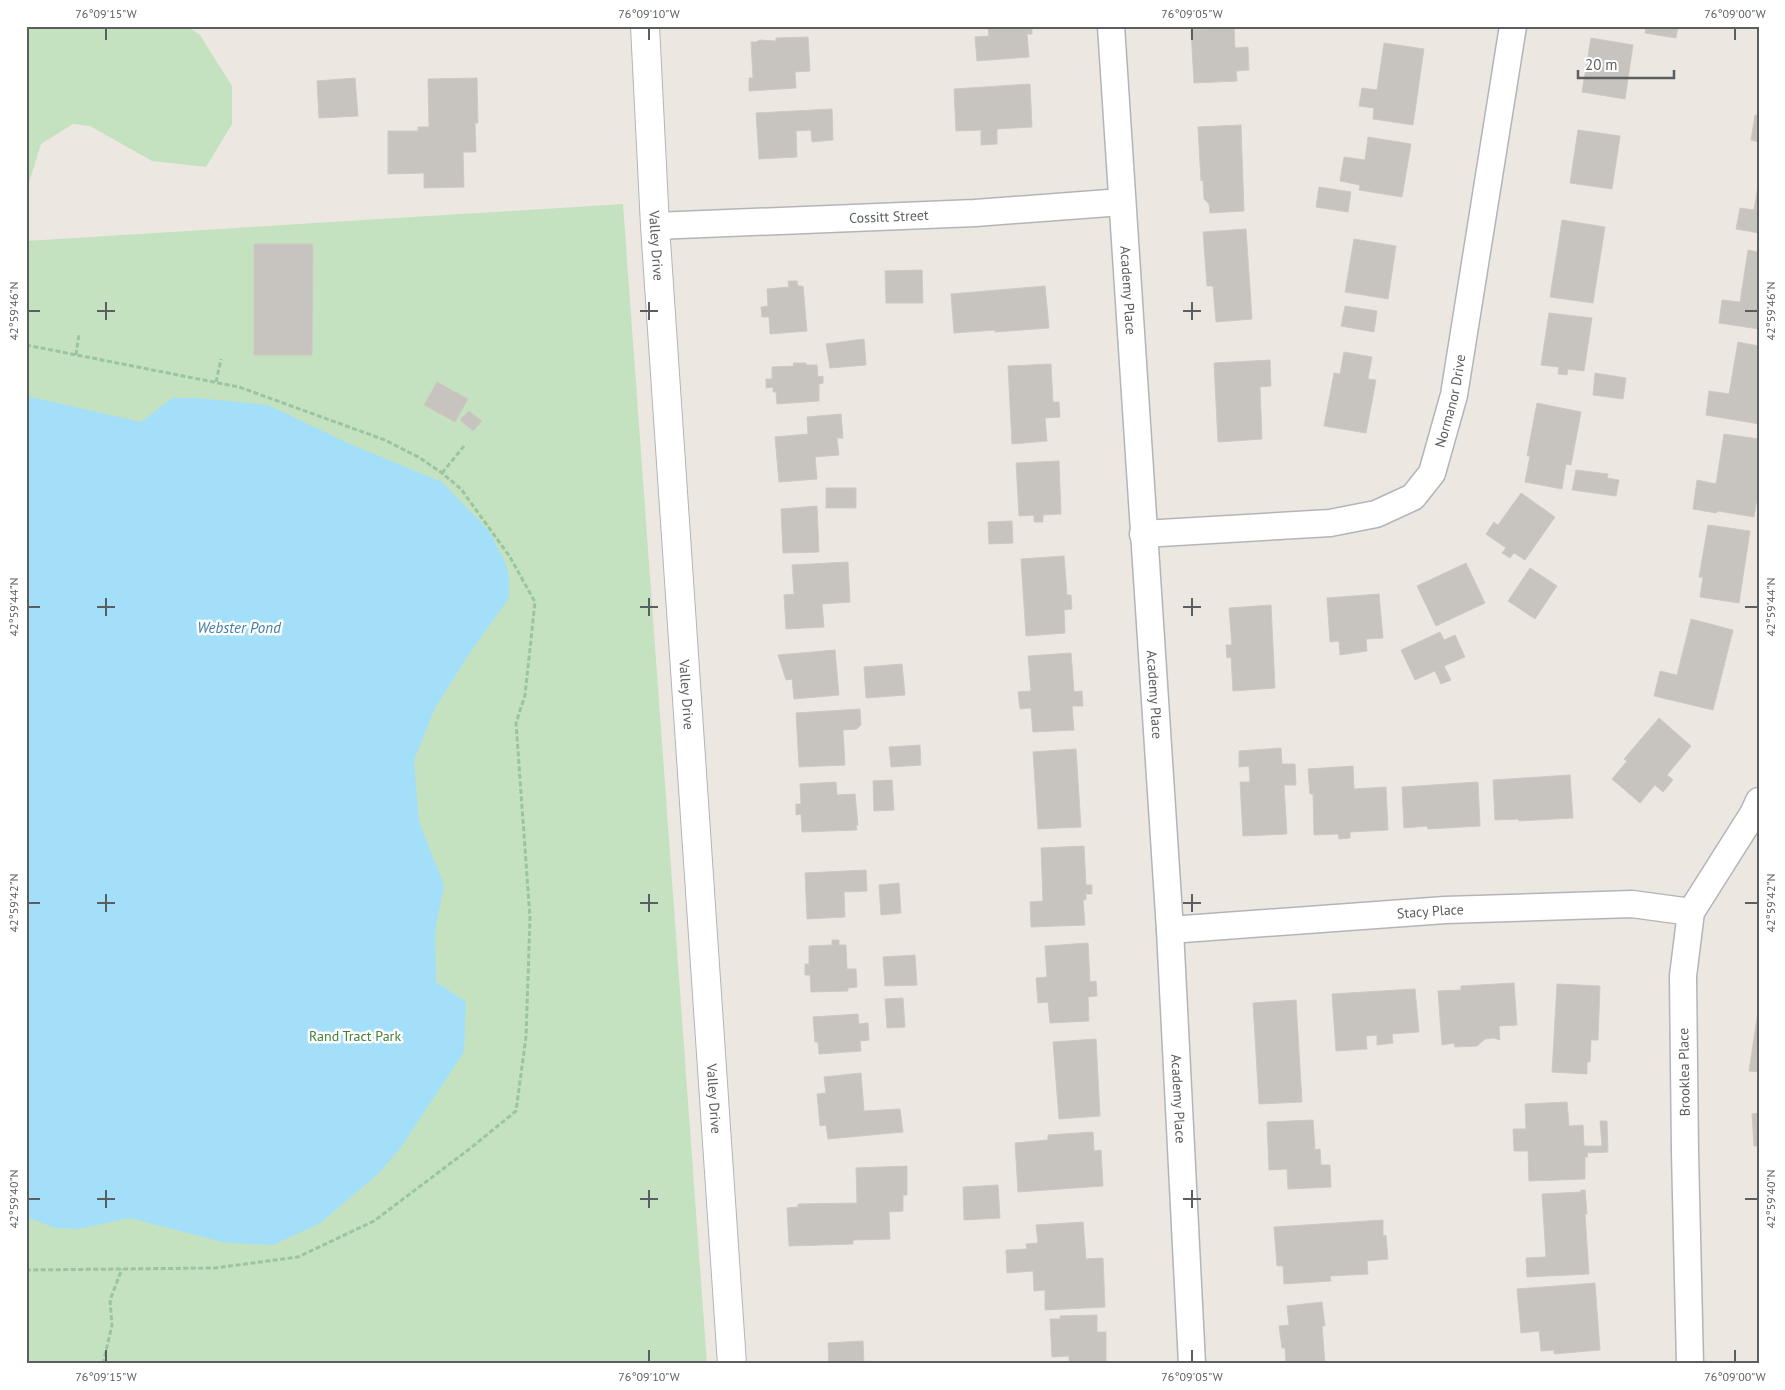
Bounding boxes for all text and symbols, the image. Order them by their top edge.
text: 76°09'15"W [75,6,137,21]
text: 76°09'10"W [618,6,680,21]
text: 76°09'05"W [1161,6,1223,21]
text: 76°09'00"W [1704,6,1766,21]
scale bar [1578,48,1674,80]
text: 20 m [1585,55,1618,74]
street label: Cossitt Street [849,206,929,227]
street label: Valley Drive [645,209,668,281]
street label: Academy Place [1116,245,1140,335]
text: 42°59'46"N [6,281,21,341]
text: 42°59'46"N [1763,281,1778,341]
street label: Normanor Drive [1431,353,1469,450]
text: 42°59'44"N [6,577,21,637]
text: 42°59'44"N [1763,577,1778,637]
water label: Webster Pond [197,618,281,637]
street label: Academy Place [1143,650,1167,740]
street label: Valley Drive [675,658,698,730]
text: 42°59'42"N [6,873,21,933]
text: 42°59'42"N [1763,873,1778,933]
street label: Stacy Place [1396,900,1464,922]
park label: Rand Tract Park [309,1027,401,1045]
street label: Brooklea Place [1674,1028,1694,1116]
street label: Academy Place [1167,1054,1190,1144]
street label: Valley Drive [703,1062,725,1134]
text: 42°59'40"N [6,1169,21,1229]
text: 42°59'40"N [1763,1169,1778,1229]
text: 76°09'15"W [75,1369,137,1384]
text: 76°09'10"W [618,1369,680,1384]
text: 76°09'05"W [1161,1369,1223,1384]
text: 76°09'00"W [1704,1369,1766,1384]

